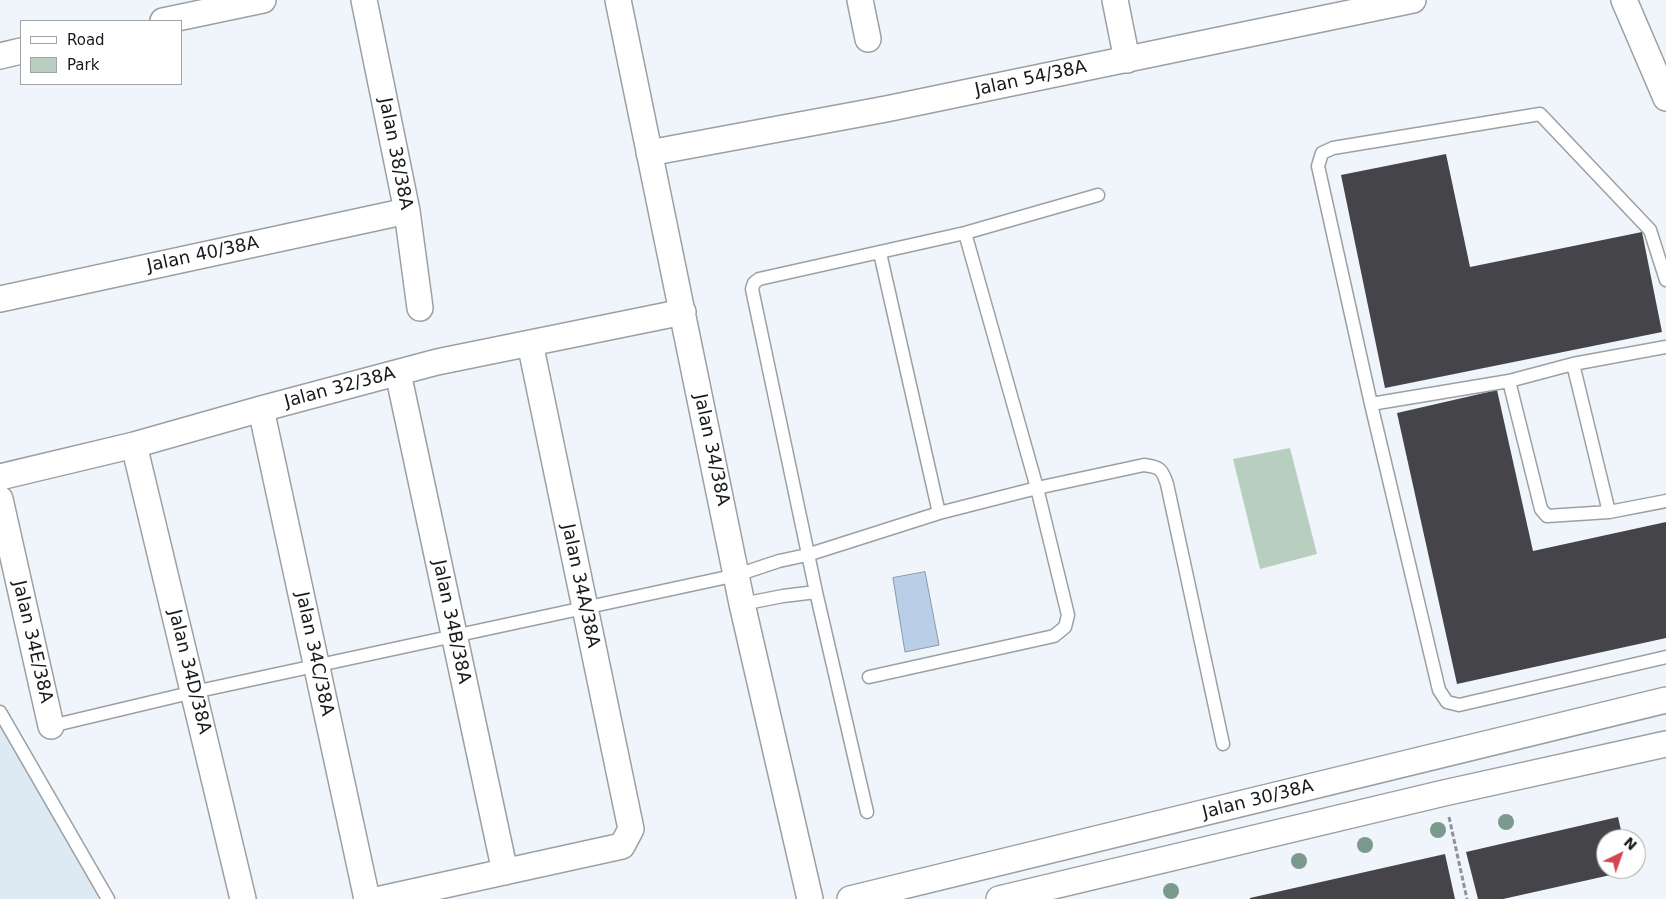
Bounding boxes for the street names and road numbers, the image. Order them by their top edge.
street label: Jalan 54/38A [973,57,1089,101]
street label: Jalan 38/38A [374,96,416,212]
street label: Jalan 40/38A [145,233,261,277]
street label: Jalan 32/38A [282,363,398,413]
street label: Jalan 34/38A [689,392,733,508]
street label: Jalan 34A/38A [556,522,604,650]
street label: Jalan 34B/38A [427,558,475,686]
street label: Jalan 34E/38A [7,579,57,705]
street label: Jalan 34C/38A [290,590,338,718]
street label: Jalan 34D/38A [163,608,215,736]
street label: Jalan 30/38A [1200,776,1316,824]

